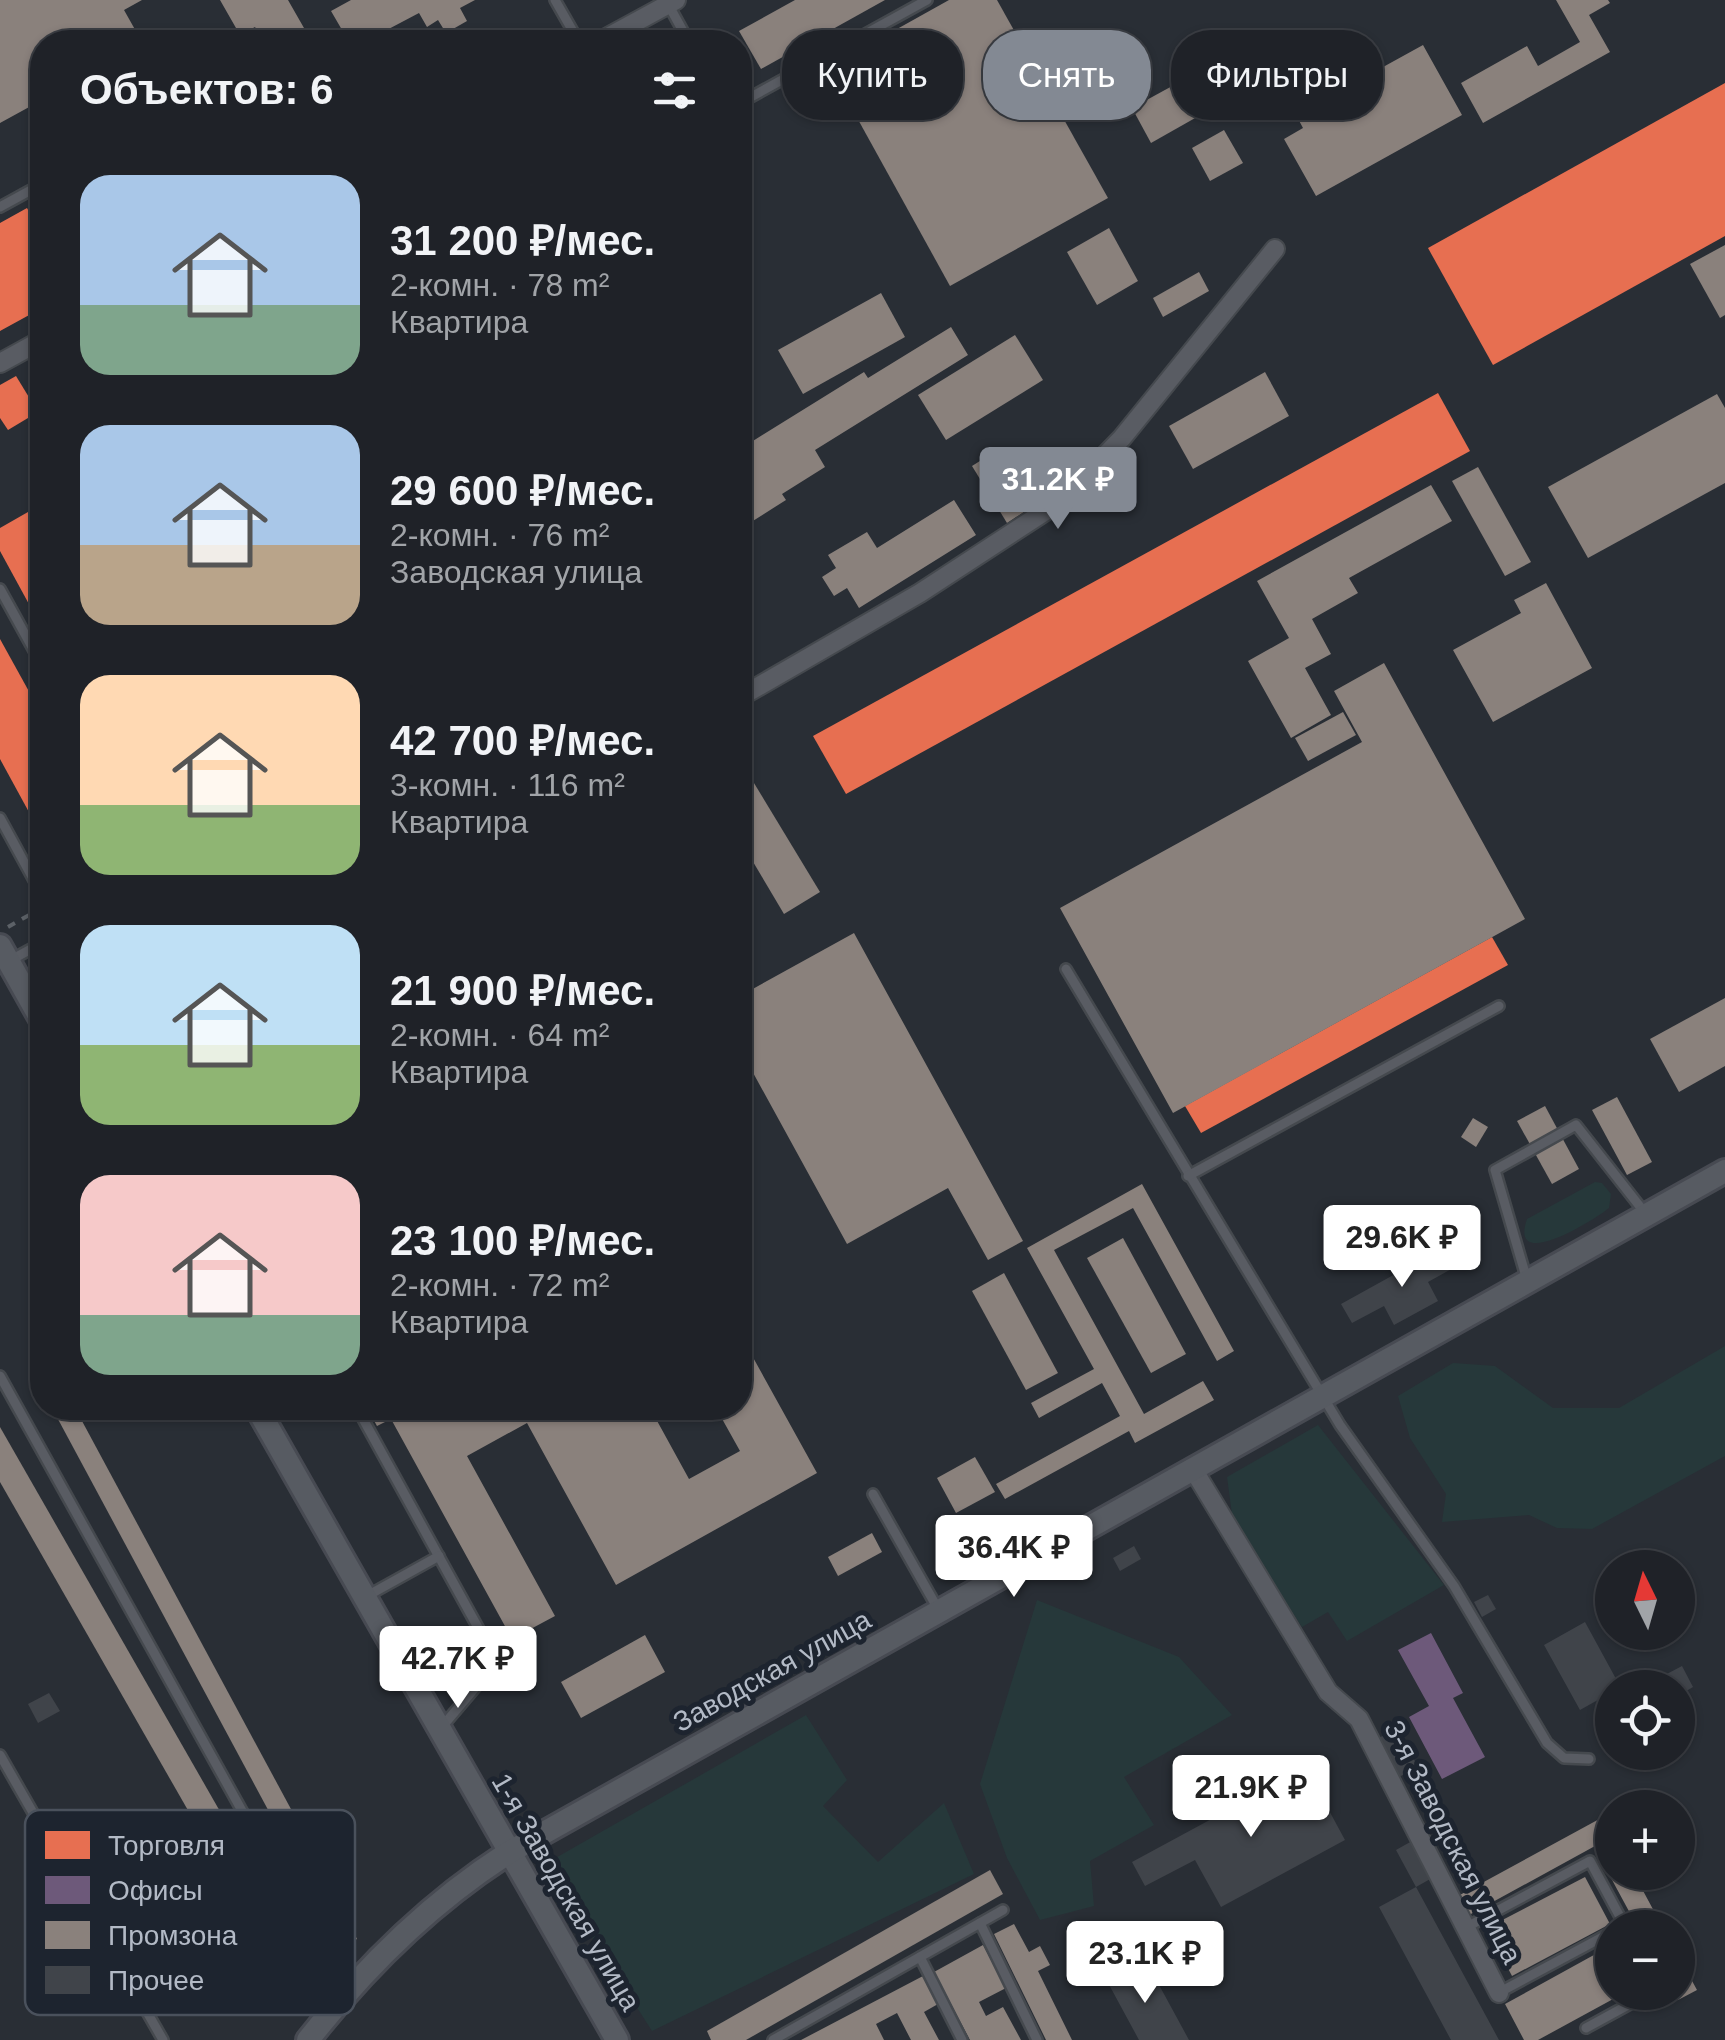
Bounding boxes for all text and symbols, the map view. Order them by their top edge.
chip: Купить [782,30,963,120]
chip: Снять [983,30,1151,120]
chip: Фильтры [1171,30,1383,120]
icon: filters [647,63,702,118]
text: Объектов: 6 [80,66,334,113]
icon: home [160,215,280,335]
text: 31 200 ₽/мес. [390,217,655,264]
text: 2-комн. · 78 m² [390,267,609,303]
text: Квартира [390,304,528,340]
pin: 31.2K ₽ [966,447,1150,532]
text: 31.2K ₽ [1002,461,1114,497]
icon: home [160,465,280,585]
text: 29 600 ₽/мес. [390,467,655,514]
text: 2-комн. · 76 m² [390,517,609,553]
text: Заводская улица [390,554,642,590]
icon: home [160,715,280,835]
text: 42 700 ₽/мес. [390,717,655,764]
text: 3-комн. · 116 m² [390,767,625,803]
text: Квартира [390,804,528,840]
icon: home [160,965,280,1085]
text: 21 900 ₽/мес. [390,967,655,1014]
text: 2-комн. · 64 m² [390,1017,609,1053]
text: Квартира [390,1054,528,1090]
pin: 29.6K ₽ [1310,1205,1494,1290]
icon: home [160,1215,280,1335]
text: 23 100 ₽/мес. [390,1217,655,1264]
text: 29.6K ₽ [1346,1219,1458,1255]
text: 2-комн. · 72 m² [390,1267,609,1303]
text: Квартира [390,1304,528,1340]
pin: 36.4K ₽ [922,1515,1106,1600]
text: 36.4K ₽ [958,1529,1070,1565]
north arrow [1595,1550,1695,1650]
map controls [1595,1550,1695,2010]
street label: Заводская улица [668,1604,876,1738]
pin: 42.7K ₽ [366,1626,550,1711]
text: 42.7K ₽ [402,1640,514,1676]
button: locate [1595,1670,1695,1770]
street label: 3-я Заводская улица [1378,1715,1528,1969]
pin: 21.9K ₽ [1159,1755,1343,1840]
street label: 1-я Заводская улица [485,1768,647,2016]
text: 21.9K ₽ [1195,1769,1307,1805]
button: + [1595,1790,1695,1890]
legend [25,1810,355,2015]
text: Торговля [108,1830,225,1861]
text: Офисы [108,1875,203,1906]
button: − [1595,1910,1695,2010]
text: Промзона [108,1920,238,1951]
pin: 23.1K ₽ [1053,1921,1237,2006]
text: 23.1K ₽ [1089,1935,1201,1971]
text: Прочее [108,1965,204,1996]

